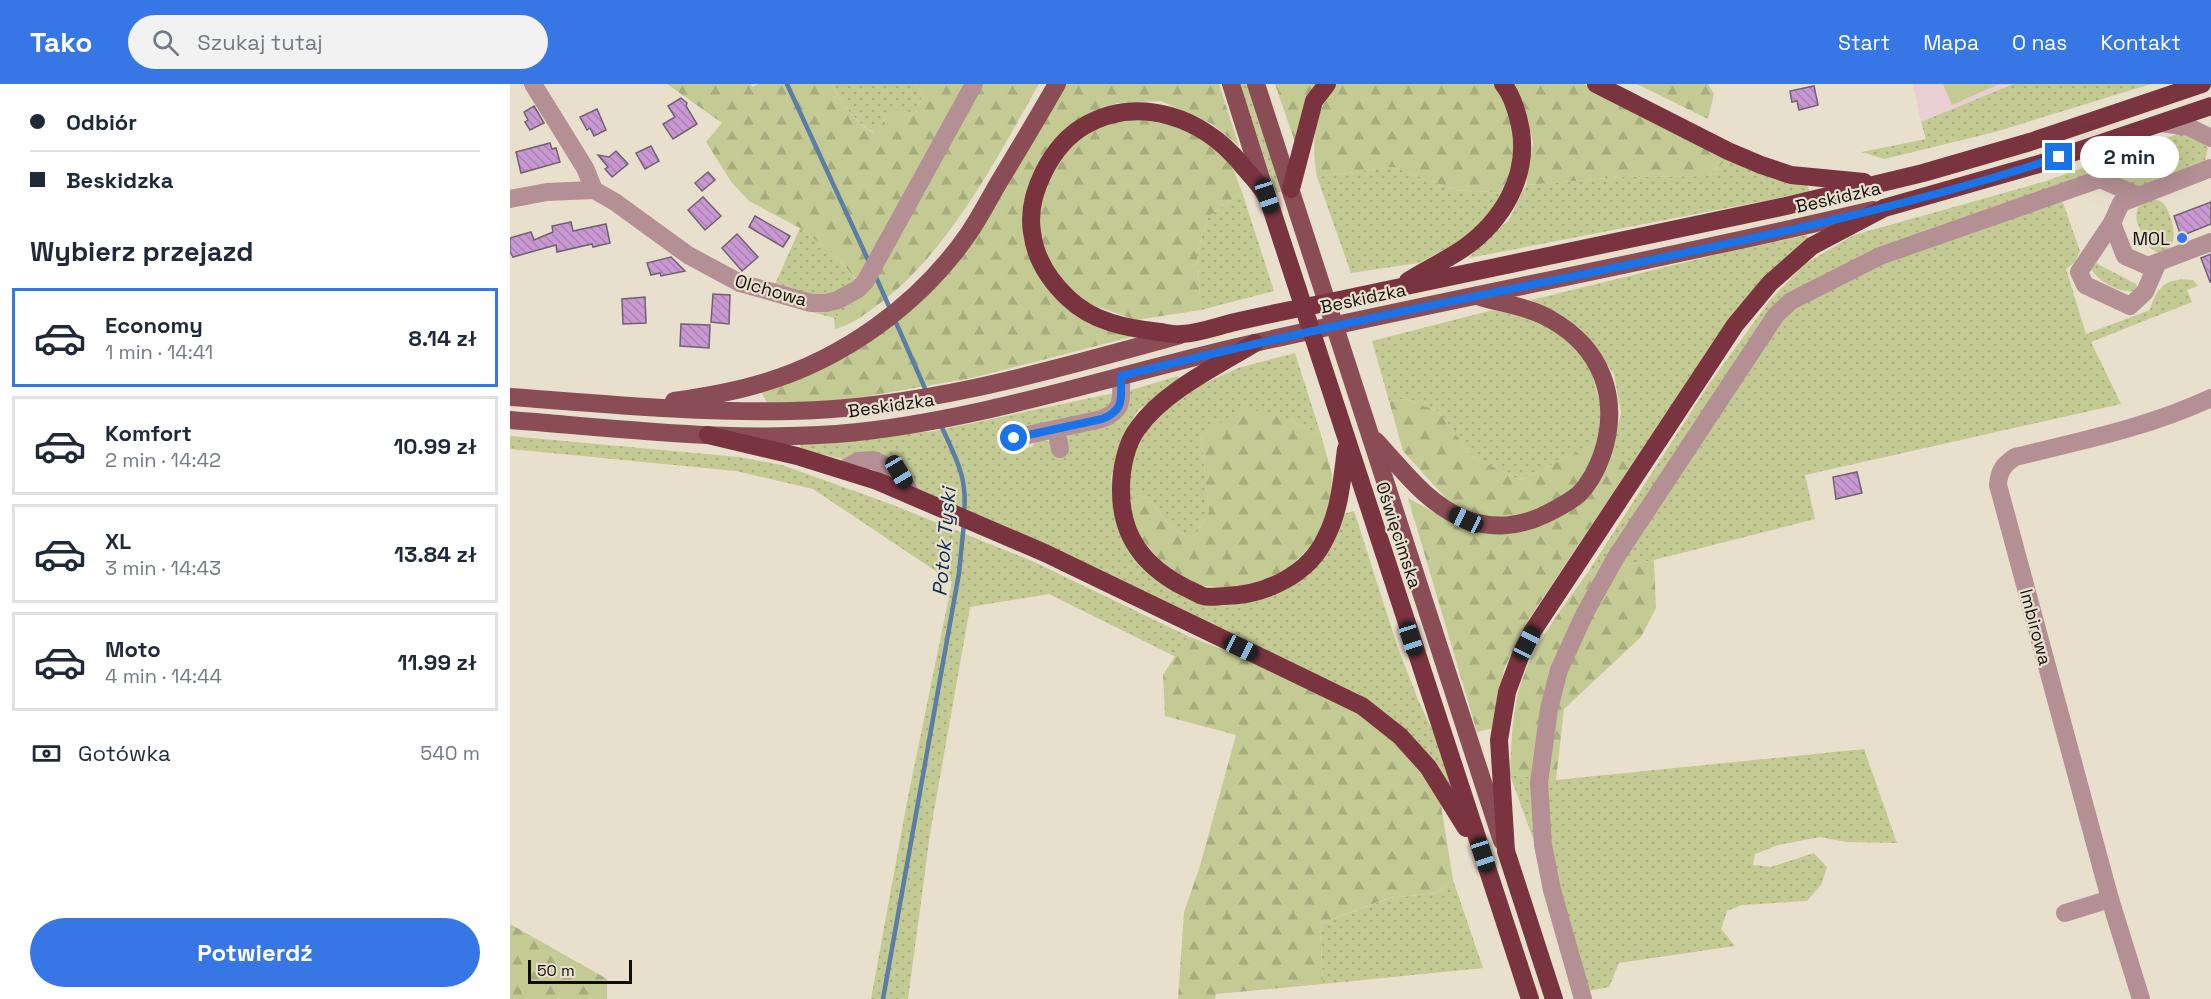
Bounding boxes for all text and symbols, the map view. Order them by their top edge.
search box [128,15,548,69]
text: Tako [30,24,92,60]
icon: search [149,26,182,59]
text: Szukaj tutaj [197,28,323,56]
text: Start [1838,29,1890,56]
text: Mapa [1923,29,1979,56]
text: O nas [2012,29,2067,56]
text: Kontakt [2100,29,2181,56]
text: Odbiór [66,108,137,136]
callout: 2 min [2080,136,2179,178]
route end [2045,143,2072,170]
text: 2 min [2104,144,2155,170]
text: Beskidzka [66,166,173,194]
car [1253,176,1281,216]
street label: Beskidzka [1793,176,1883,218]
place label: MOL [2133,227,2170,250]
marker: MOL [2175,231,2189,245]
text: Wybierz przejazd [30,234,254,269]
street label: Olchowa [732,269,810,311]
street label: Beskidzka [1318,278,1408,318]
icon: car [33,311,87,365]
text: Economy [105,311,203,339]
text: 8.14 zł [408,324,477,352]
text: 1 min · 14:41 [105,339,213,365]
street label: Beskidzka [846,388,936,422]
icon: car [33,419,87,473]
text: Komfort [105,419,192,447]
route start [1000,424,1027,451]
text: 10.99 zł [393,432,477,460]
text: 2 min · 14:42 [105,447,221,473]
car [882,452,916,492]
street label: Oświęcimska [1371,479,1427,591]
water label: Potok Tyski [926,485,962,597]
car [1446,504,1486,536]
icon: car [33,527,87,581]
text: XL [105,527,131,555]
text: 13.84 zł [394,540,477,568]
text: 3 min · 14:43 [105,555,221,581]
street label: Imbirowa [2015,586,2057,668]
car [1397,619,1425,659]
car [1511,623,1543,663]
car [1221,632,1261,664]
icon: car [33,635,87,689]
text: Moto [105,635,161,663]
text: 11.99 zł [397,648,477,676]
text: 4 min · 14:44 [105,663,222,689]
icon: cash [30,737,63,770]
text: Gotówka [78,739,171,767]
text: 540 m [420,740,480,766]
car [1469,835,1497,875]
button: Potwierdź [30,918,480,987]
scale bar [528,957,632,984]
text: 50 m [537,960,575,981]

